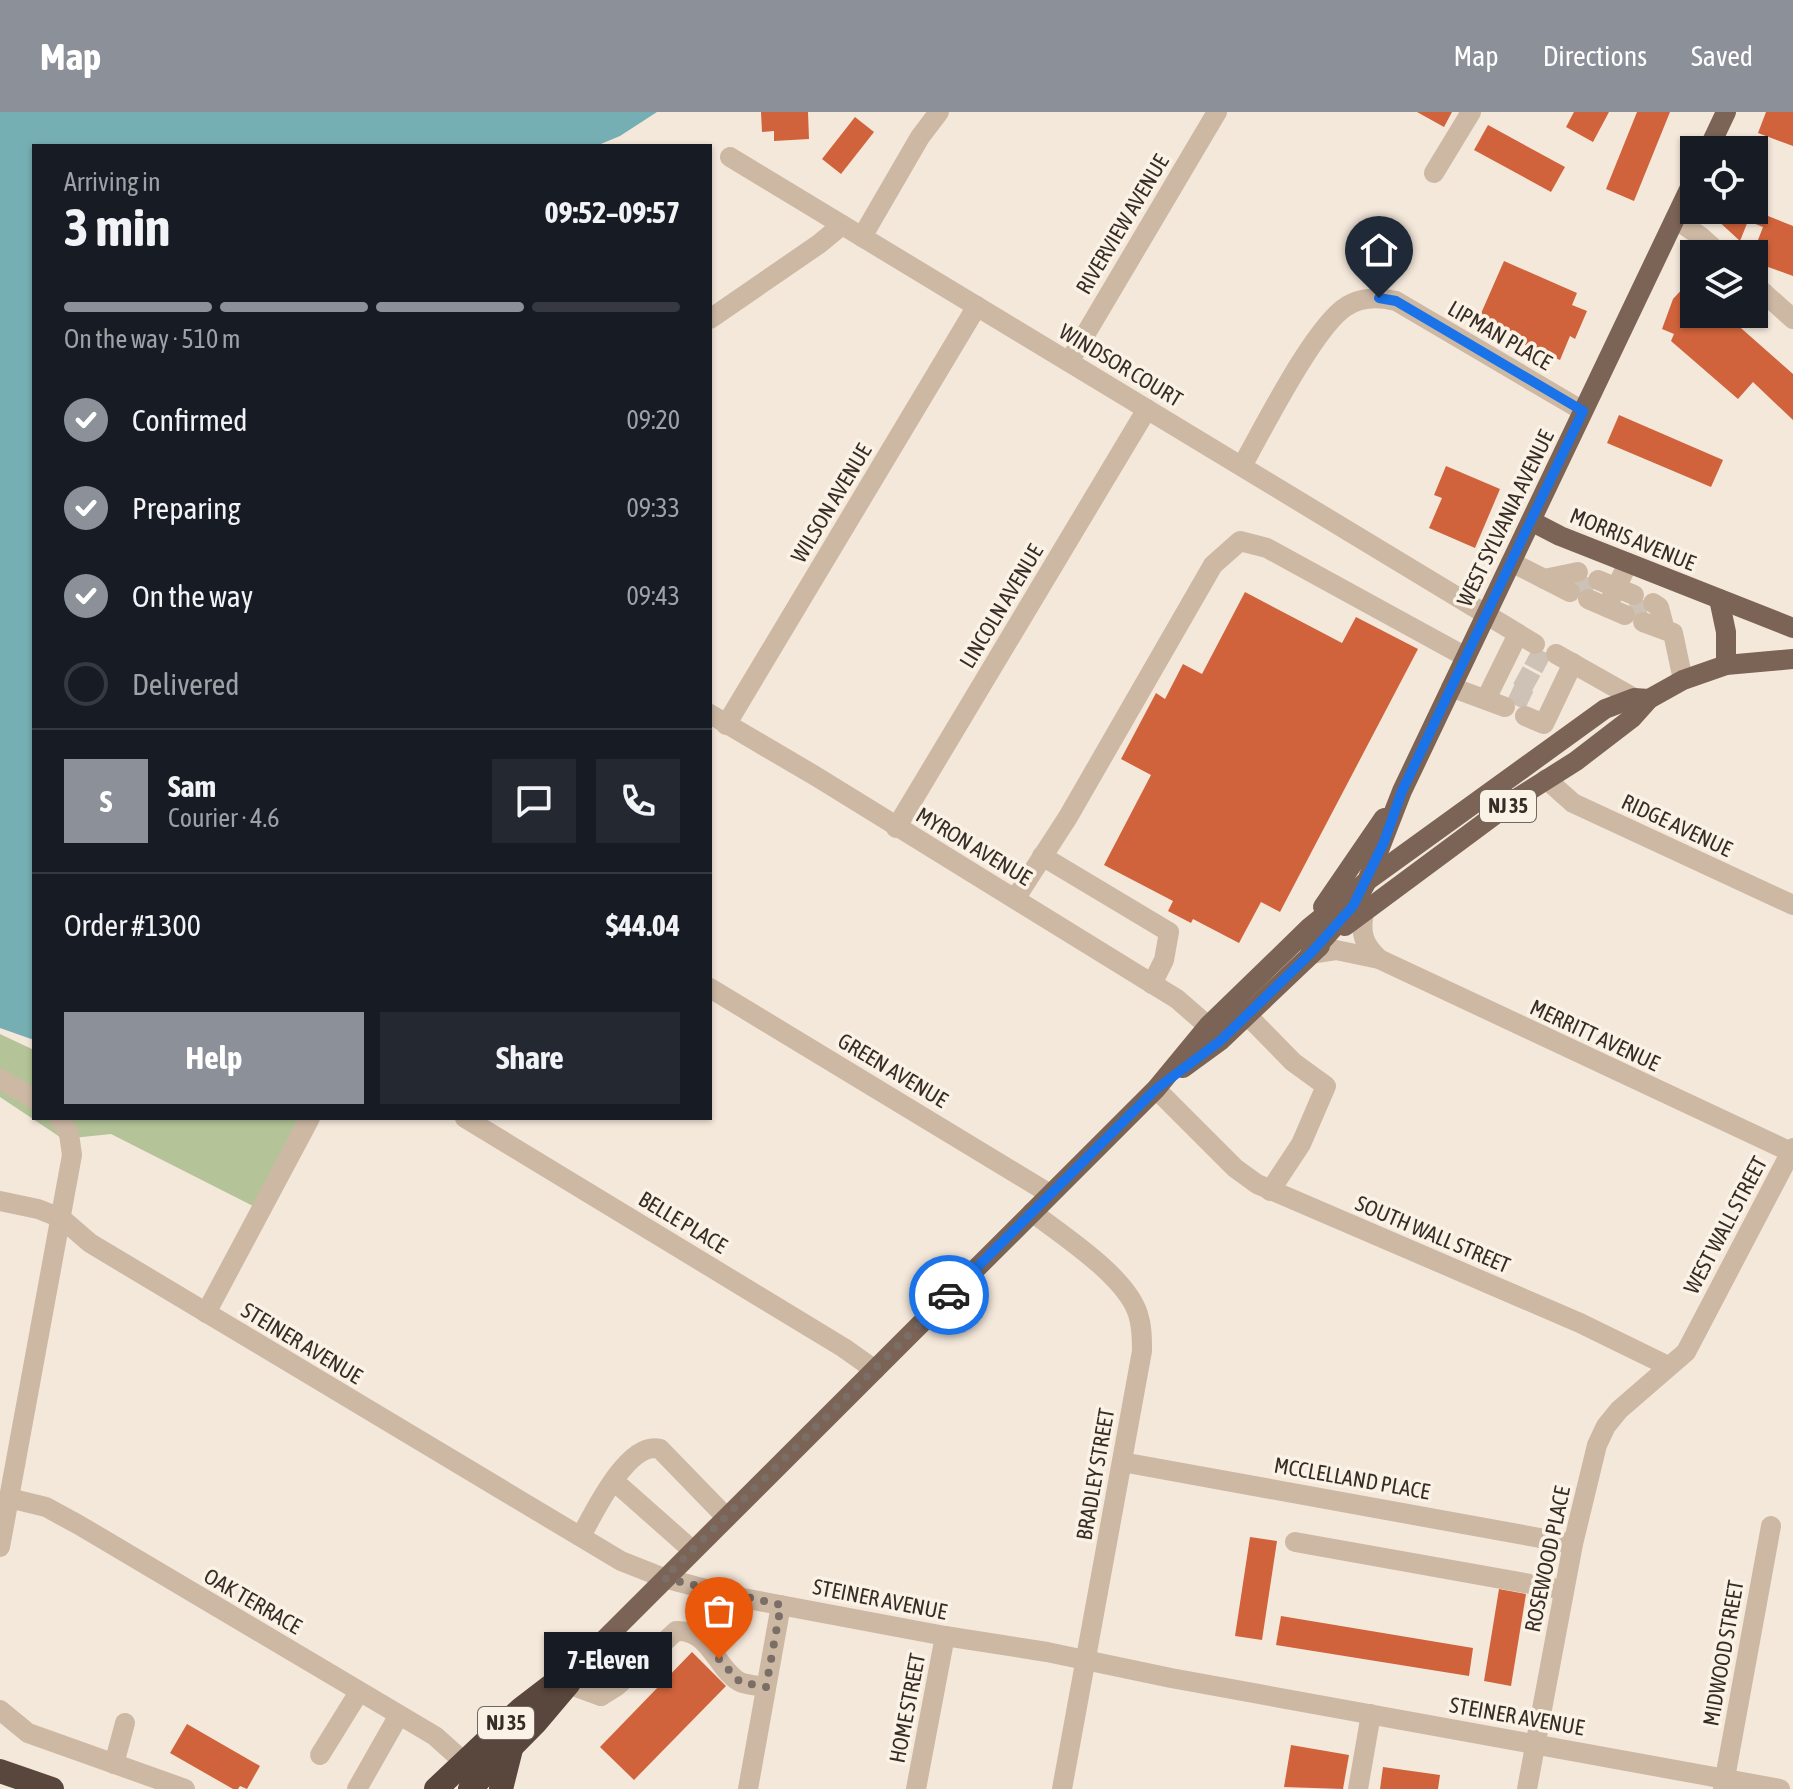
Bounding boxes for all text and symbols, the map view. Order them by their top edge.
text: Map [40,35,101,78]
text: Map [1454,40,1499,72]
text: Directions [1543,40,1647,72]
text: Saved [1691,40,1753,72]
map controls [1680,136,1768,328]
button: locate [1680,136,1768,224]
street label: RIVERVIEW AVENUE [1070,149,1174,298]
text: Arriving in [64,167,161,197]
text: 09:52–09:57 [545,195,680,229]
text: 3 min [64,197,170,257]
pin [1345,216,1413,298]
icon: home [1357,228,1401,272]
button: layers [1680,240,1768,328]
street label: LIPMAN PLACE [1443,295,1557,376]
street label: WINDSOR COURT [1055,318,1188,412]
text: On the way · 510 m [64,324,241,354]
icon: check [64,398,108,442]
text: Confirmed [132,403,247,437]
text: 09:20 [626,405,680,435]
street label: WEST SYLVANIA AVENUE [1451,425,1559,610]
street label: WILSON AVENUE [785,438,877,567]
icon: check [64,486,108,530]
text: Preparing [132,491,241,525]
text: 09:33 [626,493,680,523]
street label: MORRIS AVENUE [1566,502,1700,576]
street label: LINCOLN AVENUE [954,539,1048,673]
icon: check [64,574,108,618]
text: On the way [132,579,253,613]
text: 09:43 [626,581,680,611]
text: Delivered [132,667,240,701]
button: chat [492,759,576,843]
button: phone [596,759,680,843]
text: Sam [168,769,216,803]
text: S [100,784,112,818]
street label: RIDGE AVENUE [1618,788,1737,862]
road number: NJ 35 [1480,790,1536,822]
street label: MYRON AVENUE [912,801,1037,891]
text: Courier · 4.6 [168,803,279,833]
text: Order #1300 [64,908,201,942]
text: $44.04 [606,908,680,942]
street label: MERRITT AVENUE [1526,994,1664,1077]
button: Help [64,1012,364,1104]
button: Share [380,1012,680,1104]
street label: GREEN AVENUE [833,1027,953,1113]
street label: WEST WALL STREET [1678,1152,1772,1298]
street label: BELLE PLACE [634,1185,732,1259]
street label: SOUTH WALL STREET [1352,1190,1514,1278]
courier [909,1255,989,1335]
icon: car [927,1273,971,1317]
street label: STEINER AVENUE [237,1297,368,1390]
street label: BRADLEY STREET [1071,1406,1119,1542]
street label: MCCLELLAND PLACE [1272,1452,1432,1505]
street label: ROSEWOOD PLACE [1519,1483,1575,1634]
street label: OAK TERRACE [200,1563,307,1640]
street label: STEINER AVENUE [811,1573,950,1625]
pin [685,1577,753,1659]
street label: MIDWOOD STREET [1697,1578,1749,1728]
icon: bag [697,1589,741,1633]
callout: 7-Eleven [543,1631,671,1687]
text: 7-Eleven [567,1645,649,1675]
street label: HOME STREET [884,1651,930,1765]
street label: STEINER AVENUE [1448,1691,1587,1741]
road number: NJ 35 [478,1707,534,1739]

